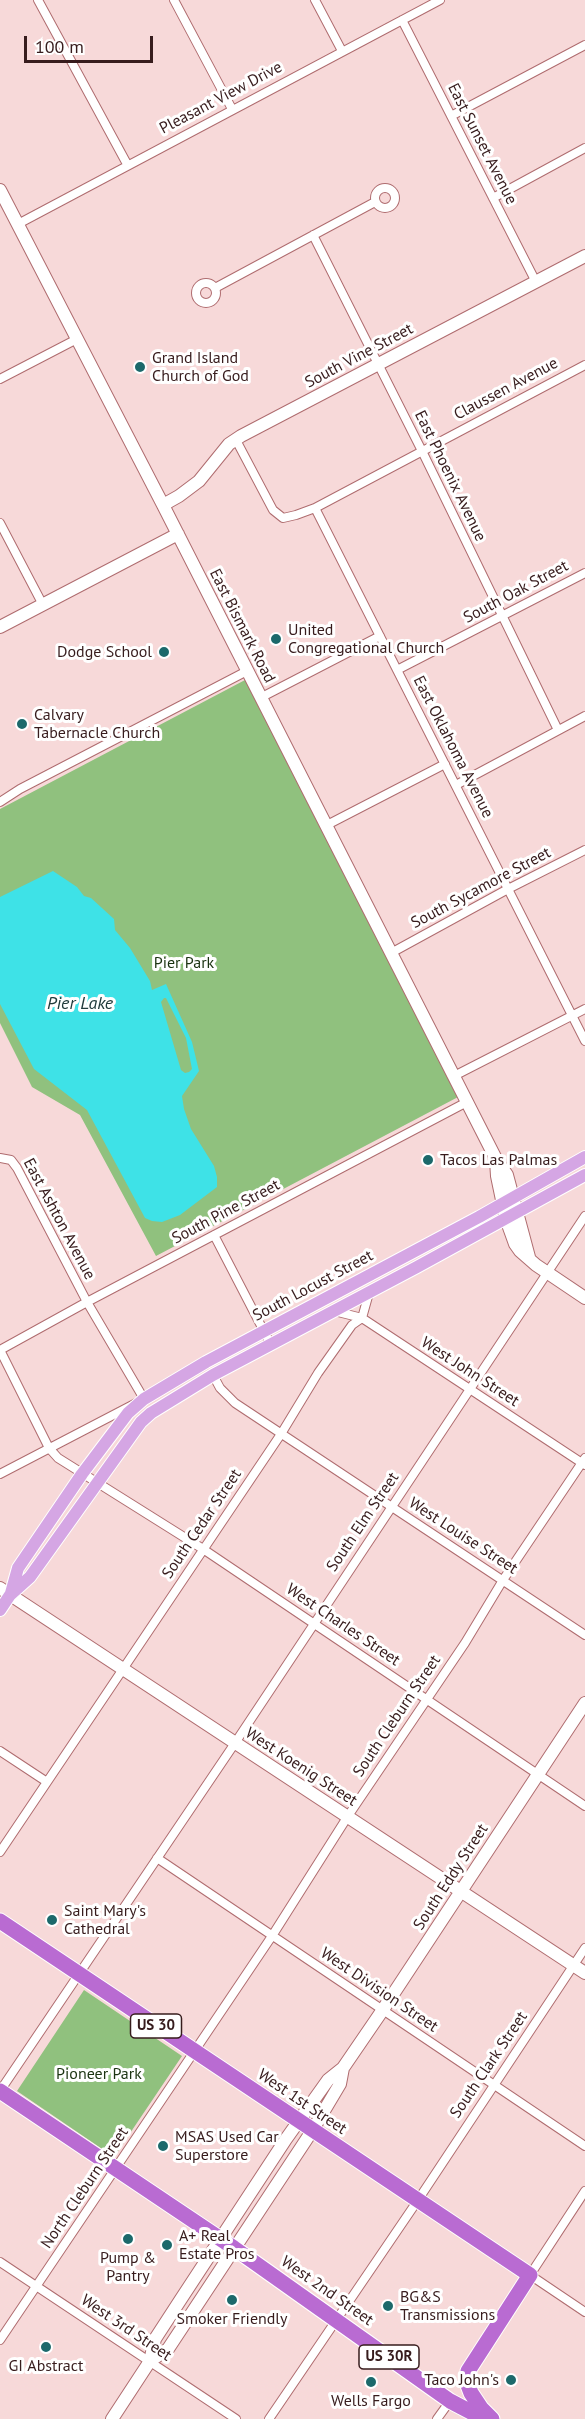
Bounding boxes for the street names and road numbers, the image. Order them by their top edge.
street label: Pleasant View Drive [156,58,286,138]
street label: East Sunset Avenue [443,80,521,208]
street label: South Vine Street [302,319,416,393]
street label: Claussen Avenue [451,354,561,424]
street label: East Phoenix Avenue [410,408,490,544]
street label: South Oak Street [460,556,572,628]
street label: East Bismark Road [205,566,279,686]
street label: East Oklahoma Avenue [409,673,497,821]
street label: South Sycamore Street [408,843,554,933]
street label: East Ashton Avenue [19,1155,99,1283]
street label: South Pine Street [169,1175,283,1249]
street label: South Locust Street [250,1246,376,1326]
street label: West John Street [417,1333,523,1411]
street label: South Cedar Street [158,1466,246,1582]
street label: South Elm Street [323,1469,403,1575]
street label: West Louise Street [405,1494,521,1578]
street label: West Charles Street [282,1580,404,1670]
street label: South Cleburn Street [349,1651,445,1781]
street label: West Koenig Street [241,1724,361,1810]
street label: South Eddy Street [410,1820,492,1934]
street label: West Division Street [317,1944,441,2036]
street label: South Clark Street [446,2008,532,2122]
road number: US 30 [130,2014,182,2038]
street label: West 1st Street [254,2065,350,2139]
street label: North Cleburn Street [37,2124,133,2252]
street label: West 2nd Street [277,2252,377,2330]
street label: West 3rd Street [77,2291,175,2365]
road number: US 30R [359,2345,419,2369]

